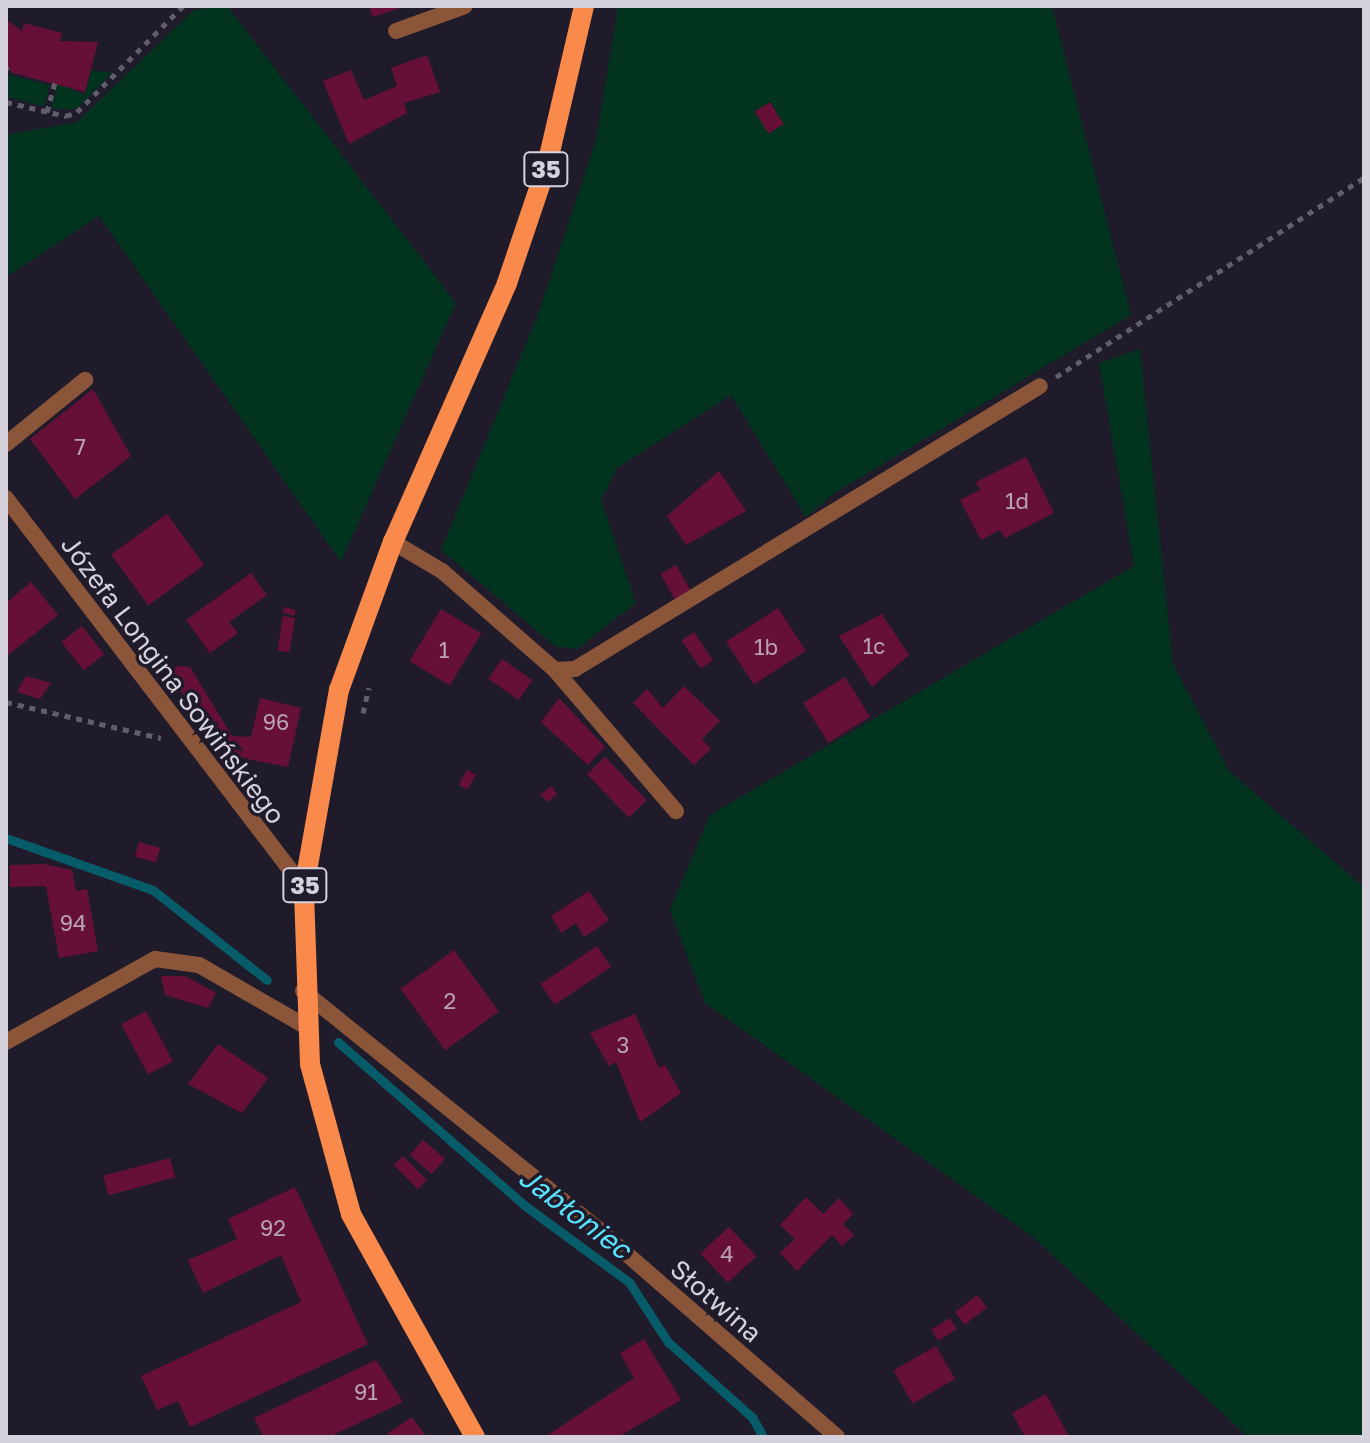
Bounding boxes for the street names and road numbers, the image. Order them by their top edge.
road number: 35 [522,149,570,189]
street label: Józefa Longina Sowińskiego [54,530,292,830]
road number: 35 [281,865,329,905]
street label: Słotwina [664,1253,768,1349]

